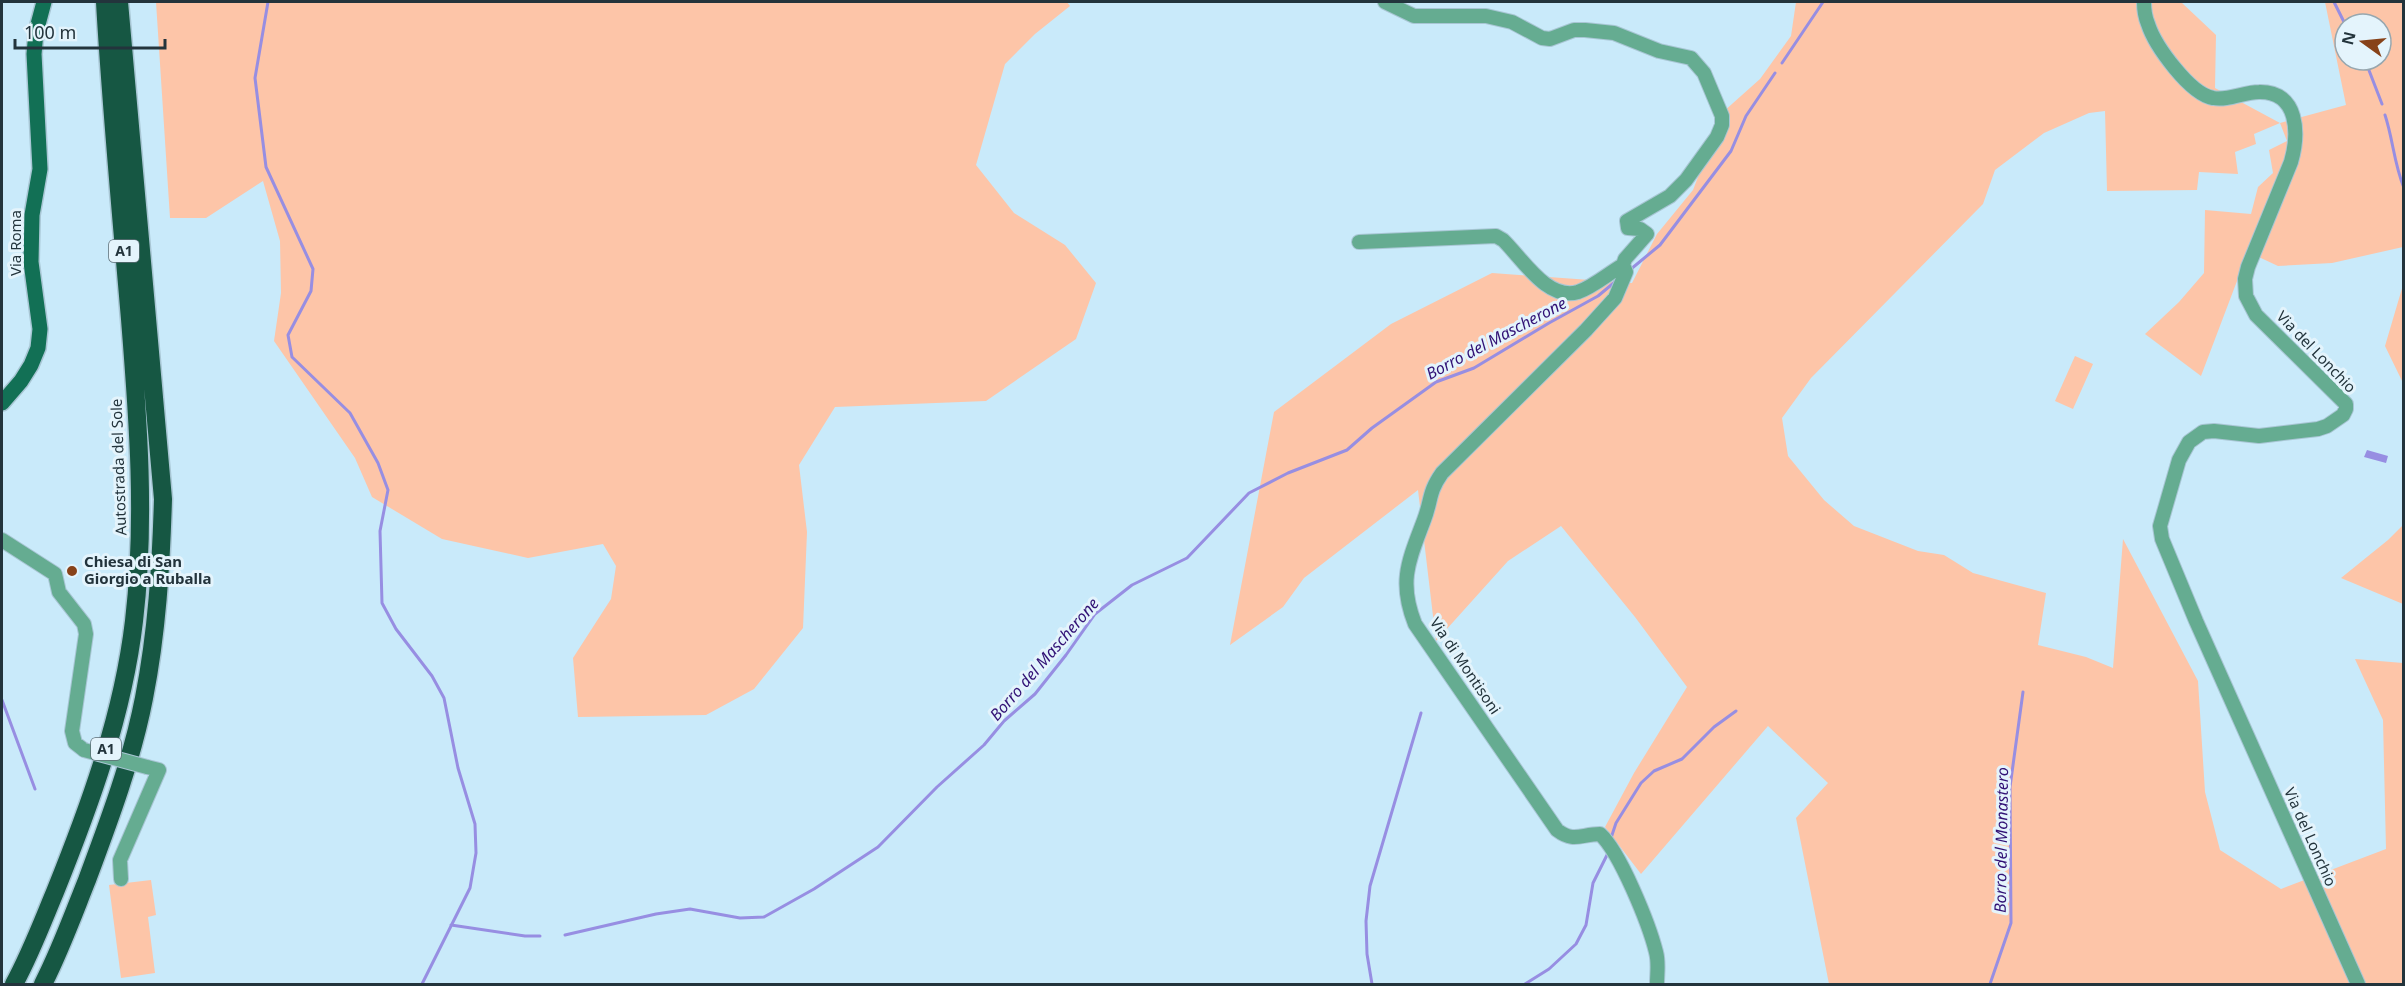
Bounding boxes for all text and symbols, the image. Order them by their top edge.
scale bar [15,12,165,50]
north arrow [2333,12,2393,72]
text: 100 m [24,20,76,44]
text: N [2336,29,2361,47]
street label: Via Roma [5,210,25,276]
road number: A1 [109,240,139,262]
water label: Borro del Mascherone [1422,292,1570,384]
street label: Via del Lonchio [2273,306,2361,396]
street label: Autostrada del Sole [106,398,130,536]
place label: Chiesa di San Giorgio a Ruballa [84,551,211,588]
marker: Chiesa di San Giorgio a Ruballa [65,564,79,578]
water label: Borro del Mascherone [985,593,1103,725]
street label: Via di Montisoni [1426,613,1506,718]
road number: A1 [91,738,121,760]
water label: Borro del Monastero [1989,767,2013,913]
street label: Via del Lonchio [2280,784,2342,889]

